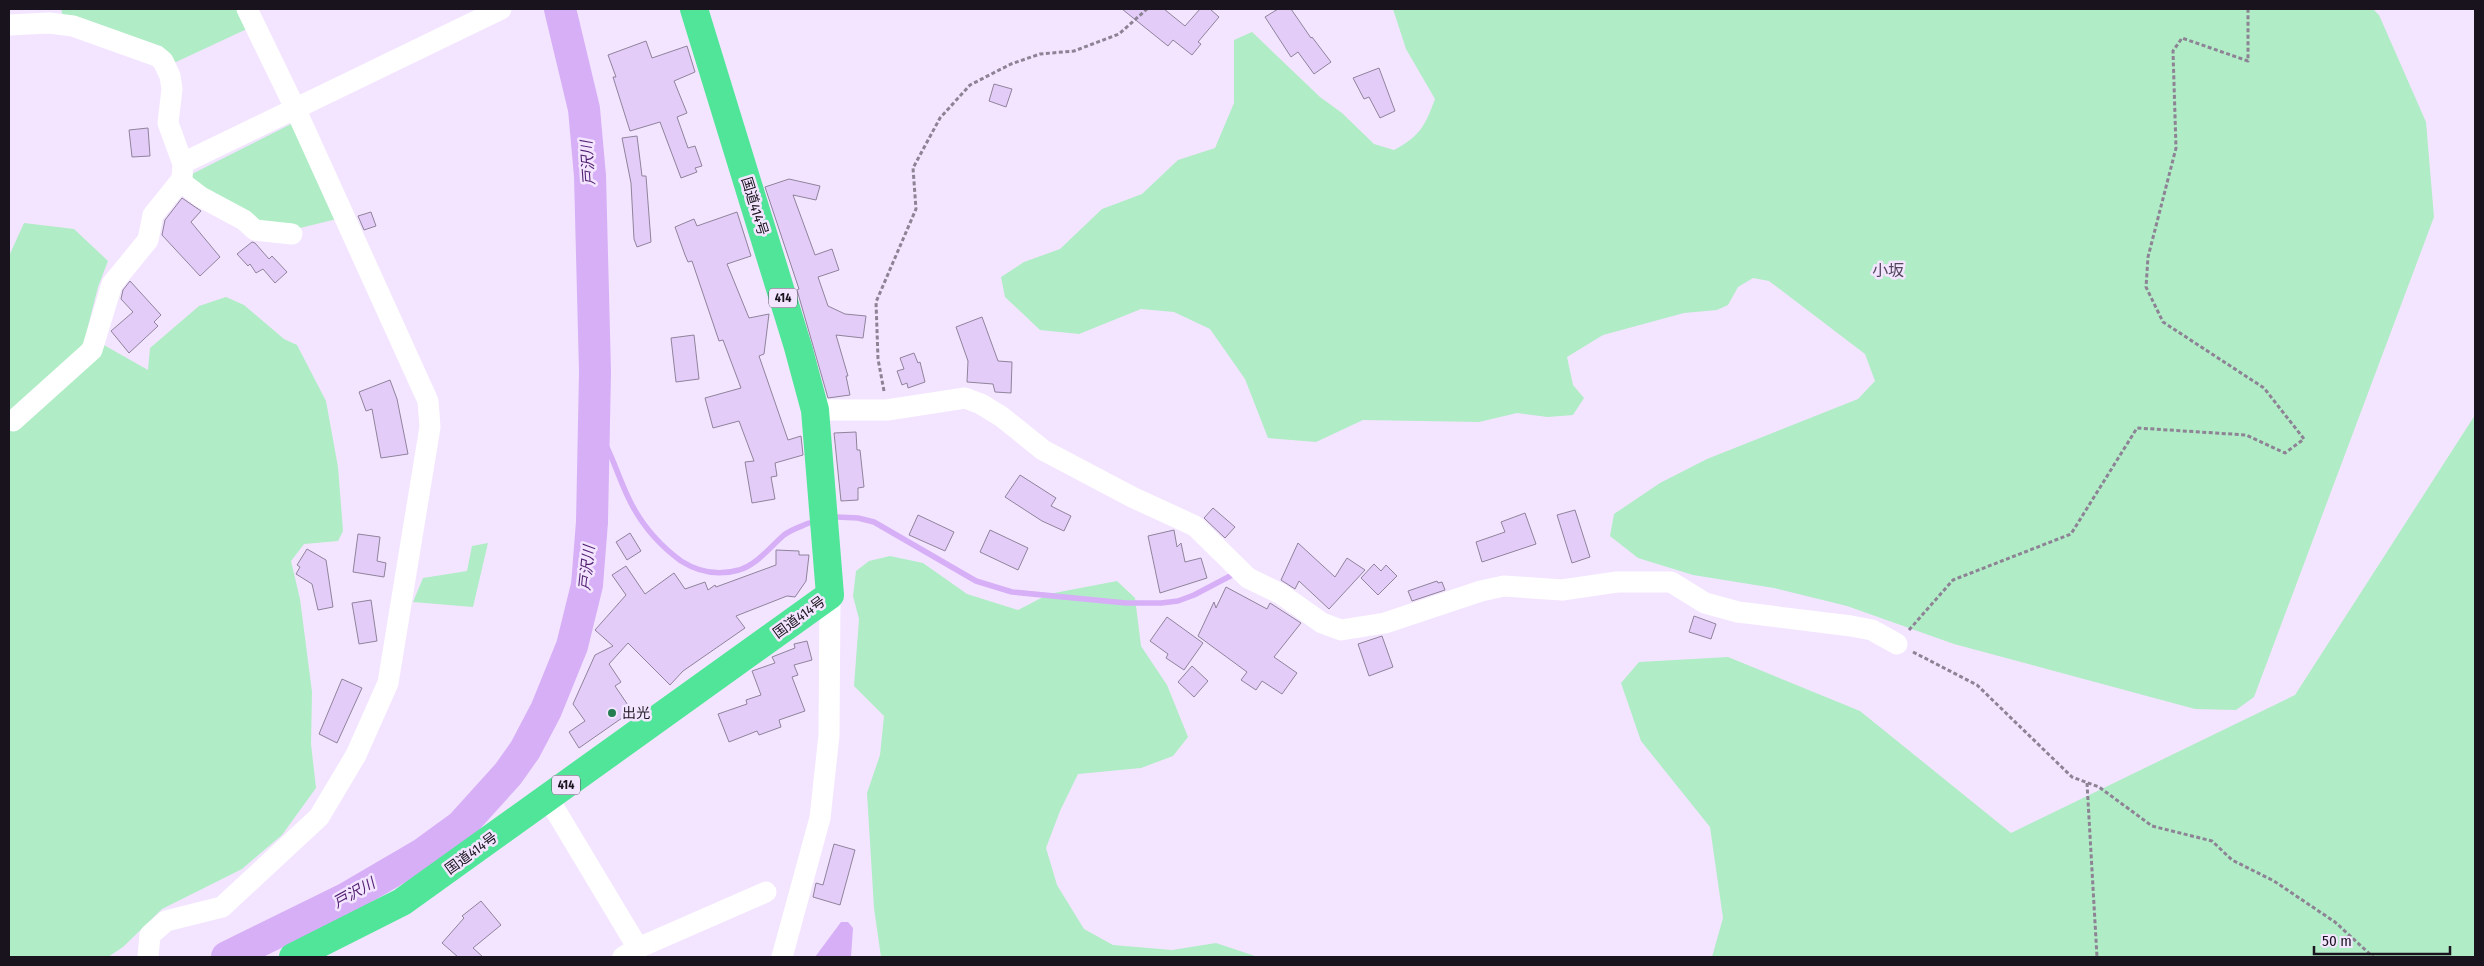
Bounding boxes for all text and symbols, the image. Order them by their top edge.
water label: 戸沢川 [577,138,599,186]
street label: 国道414号 [738,175,771,237]
district label: 小坂 [1872,261,1904,280]
road number: 414 [769,288,797,308]
water label: 戸沢川 [576,543,599,591]
street label: 国道414号 [770,593,829,642]
place label: 出光 [622,705,650,722]
marker: 出光 [606,707,618,719]
road number: 414 [552,776,580,794]
street label: 国道414号 [442,829,501,878]
water label: 戸沢川 [330,873,380,912]
scale bar [2314,924,2450,956]
text: 50 m [2322,932,2352,950]

